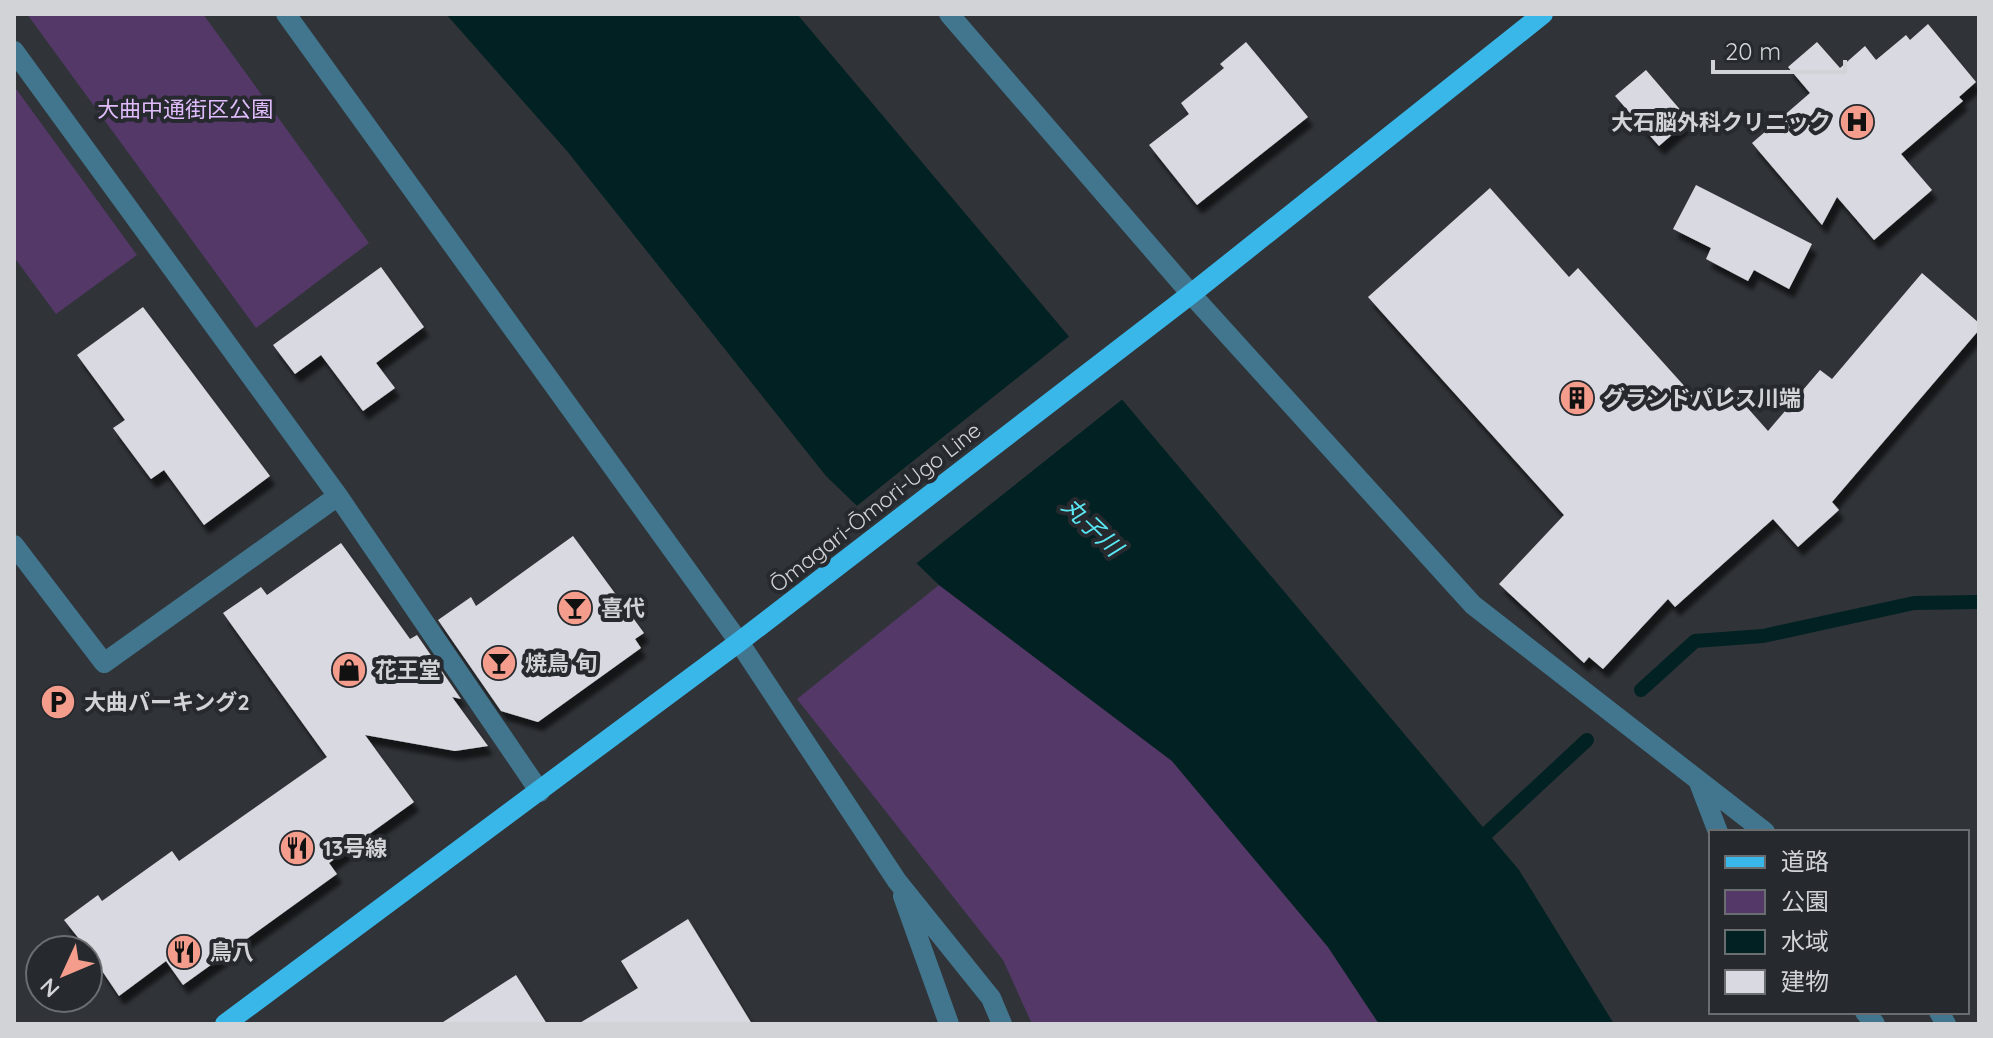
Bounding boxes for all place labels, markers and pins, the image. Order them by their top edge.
hospital icon: 大石脳外科クリニック [1838,103,1876,141]
place label: 大石脳外科クリニック [1611,108,1831,136]
building icon: グランドパレス川端 [1558,379,1596,417]
place label: グランドパレス川端 [1603,384,1801,412]
bar icon: 喜代 [556,589,594,627]
place label: 喜代 [601,594,645,622]
bar icon: 焼鳥 旬 [480,644,518,682]
place label: 焼鳥 旬 [525,649,597,677]
shop icon: 花王堂 [330,651,368,689]
place label: 花王堂 [375,656,441,684]
parking icon: 大曲パーキング2 [39,683,77,721]
place label: 大曲パーキング2 [84,688,250,716]
restaurant icon: 13号線 [278,829,316,867]
place label: 13号線 [323,834,387,862]
restaurant icon: 鳥八 [165,933,203,971]
place label: 鳥八 [210,938,254,966]

